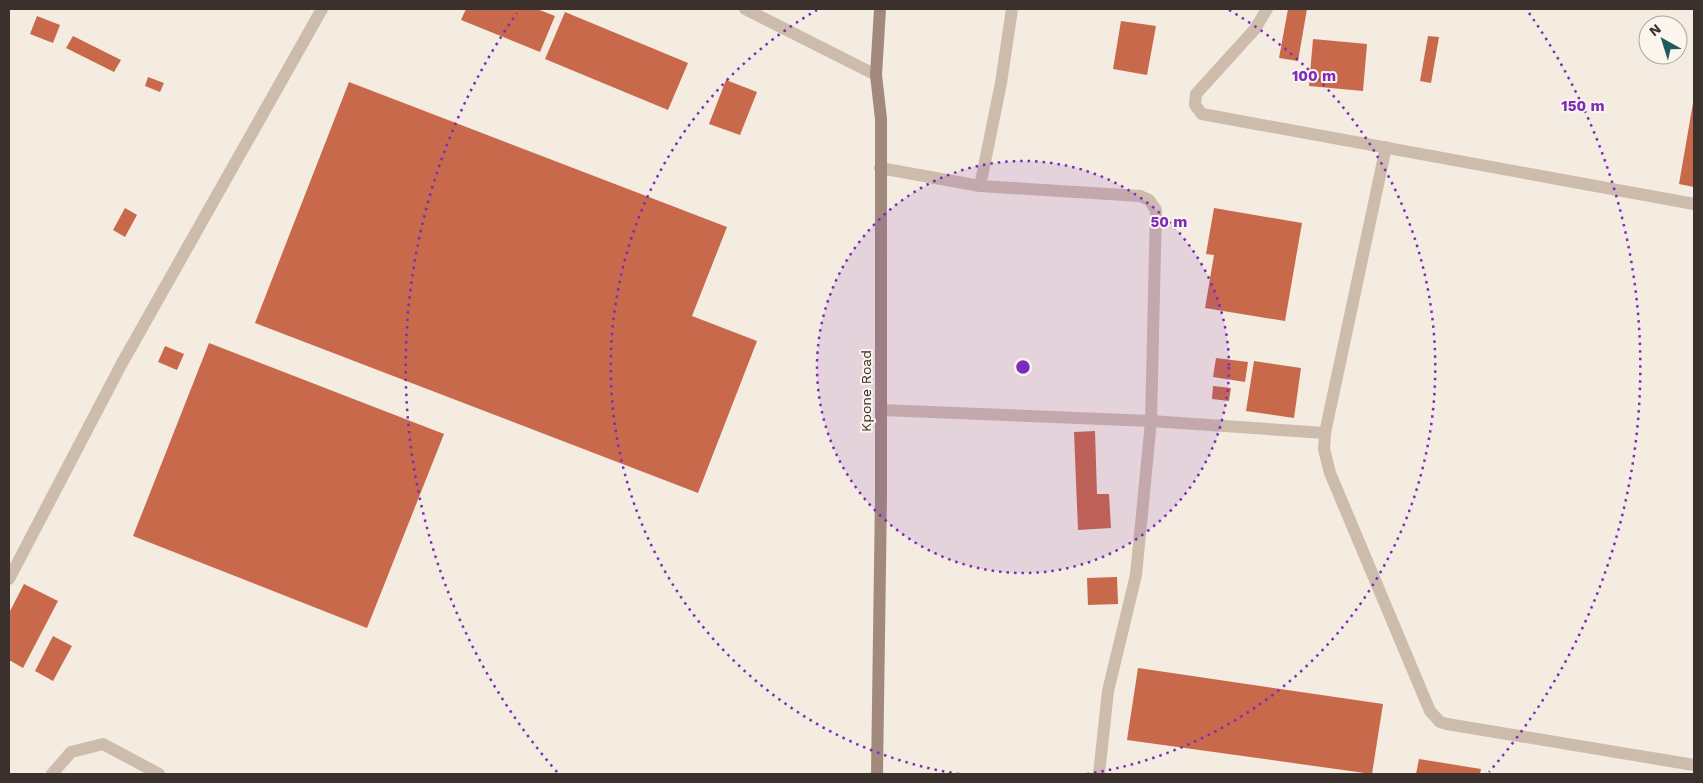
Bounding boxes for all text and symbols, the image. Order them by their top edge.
north arrow [1638,15,1688,65]
text: N [1646,20,1664,39]
text: 100 m [1292,67,1336,85]
text: 150 m [1561,97,1605,115]
text: 50 m [1151,213,1187,231]
street label: Kpone Road [858,350,874,432]
centre of rings [1014,358,1032,376]

